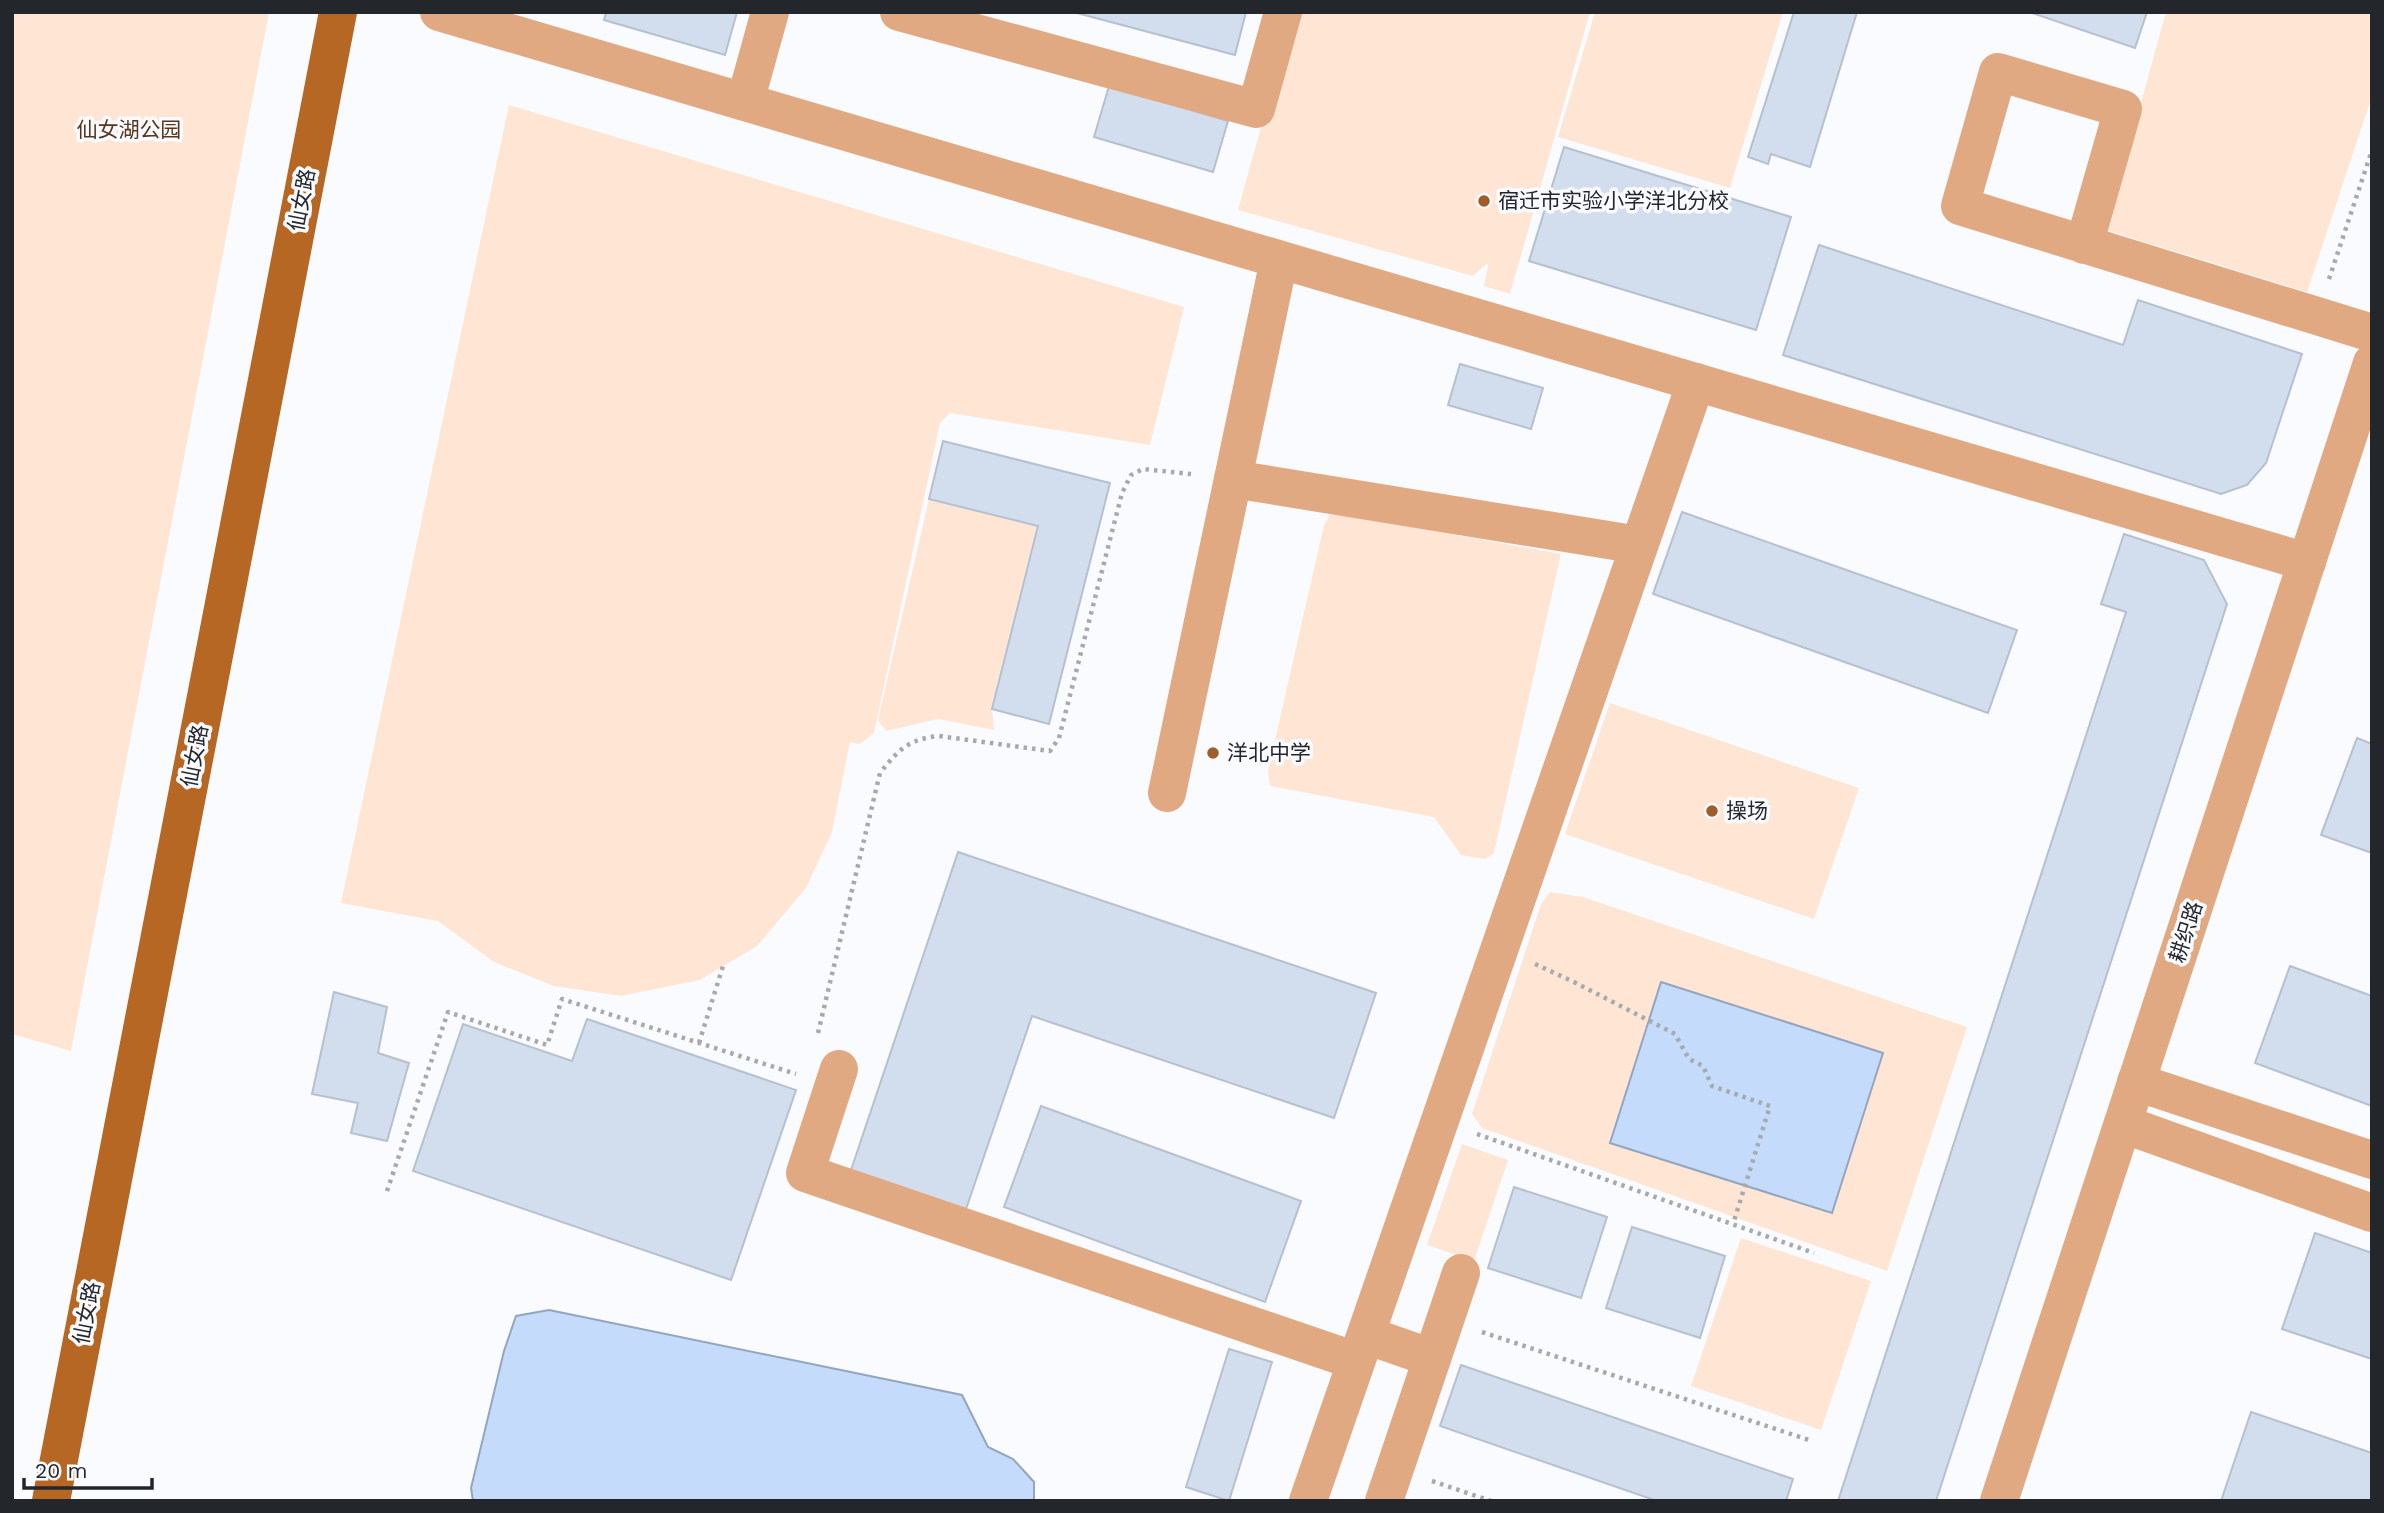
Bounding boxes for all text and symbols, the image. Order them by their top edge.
park label: 仙女湖公园 [77,117,182,142]
street label: 仙女路 [283,167,320,233]
place label: 宿迁市实验小学洋北分校 [1498,188,1729,213]
marker: 宿迁市实验小学洋北分校 [1476,193,1492,209]
street label: 仙女路 [176,723,213,789]
place label: 洋北中学 [1227,740,1311,765]
marker: 洋北中学 [1205,745,1221,761]
place label: 操场 [1726,798,1768,823]
marker: 操场 [1704,803,1720,819]
street label: 耕织路 [2164,898,2207,966]
street label: 仙女路 [68,1280,105,1346]
scale bar [24,1446,152,1490]
text: 20 m [35,1458,87,1483]

